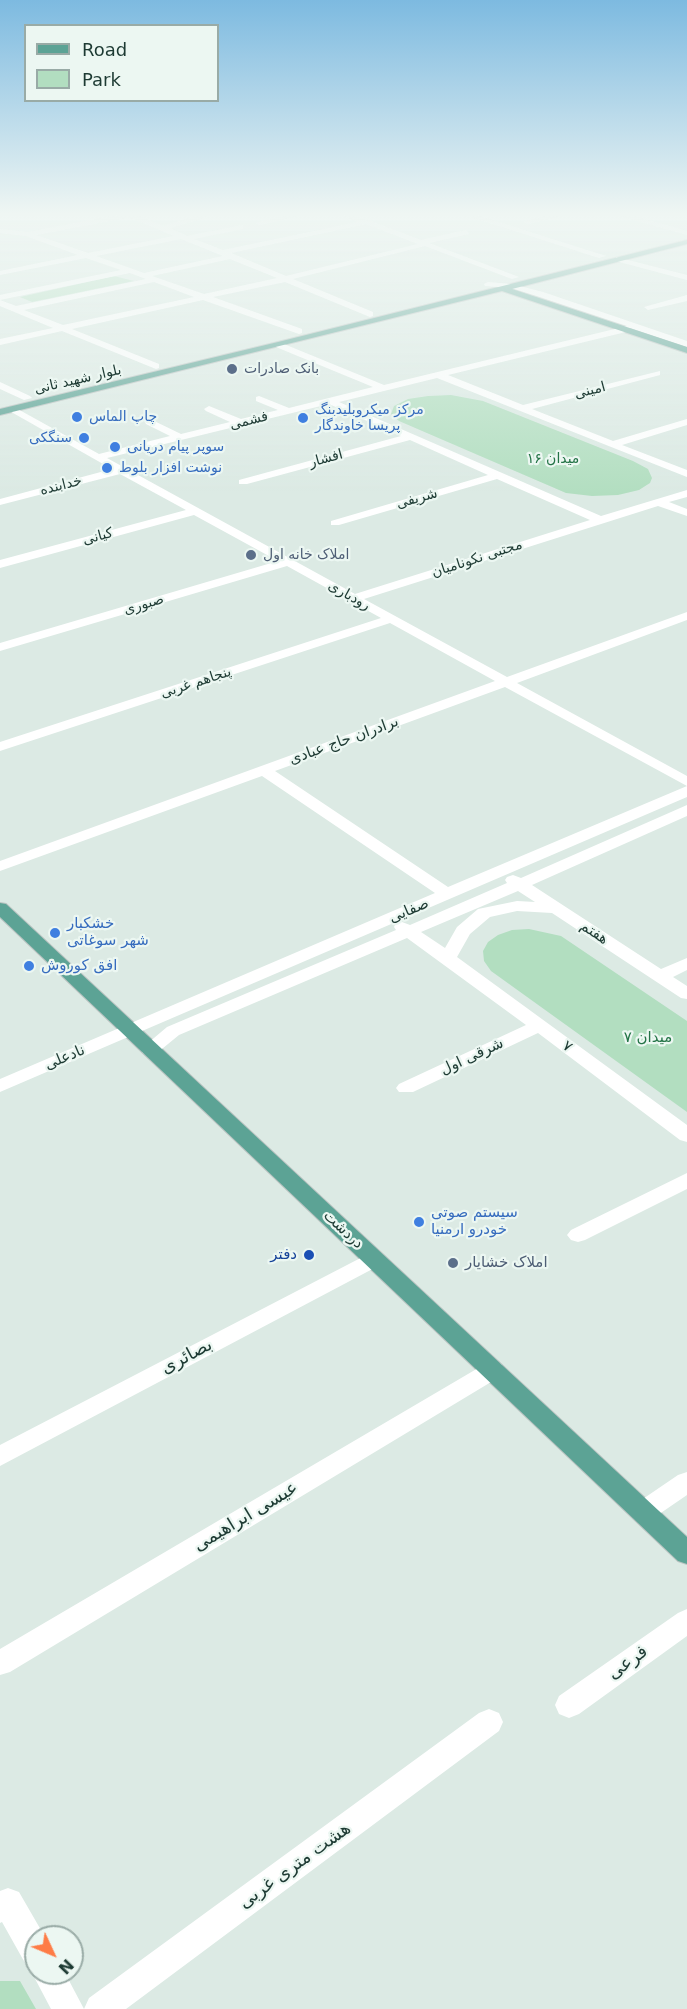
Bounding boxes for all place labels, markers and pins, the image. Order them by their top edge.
place label: بانک صادرات [244,361,319,377]
marker: بانک صادرات [225,362,239,376]
place label: مرکز میکروبلیدینگ پریسا خاوندگار [315,402,424,434]
place label: چاپ‌ الماس [89,409,157,425]
marker: چاپ‌ الماس [70,410,84,424]
marker: مرکز میکروبلیدینگ پریسا خاوندگار [296,411,310,425]
place label: سنگکی [29,430,72,446]
marker: سنگکی [77,431,91,445]
place label: سوپر پیام دریانی [127,439,224,455]
marker: سوپر پیام دریانی [108,440,122,454]
place label: نوشت افزار بلوط [119,460,222,476]
marker: نوشت افزار بلوط [100,461,114,475]
place label: املاک خانه اول [263,547,349,563]
marker: املاک خانه اول [244,548,258,562]
place label: خشکبار شهر سوغاتی [67,915,149,950]
marker: خشکبار شهر سوغاتی [48,926,62,940]
place label: افق کوروش [41,957,117,975]
marker: افق کوروش [22,959,36,973]
place label: سیستم صوتی خودرو ارمنیا [431,1204,518,1239]
marker: سیستم صوتی خودرو ارمنیا [412,1215,426,1229]
place label: دفتر [270,1246,297,1264]
marker: دفتر [302,1248,316,1262]
place label: املاک خشایار [465,1254,548,1272]
marker: املاک خشایار [446,1256,460,1270]

